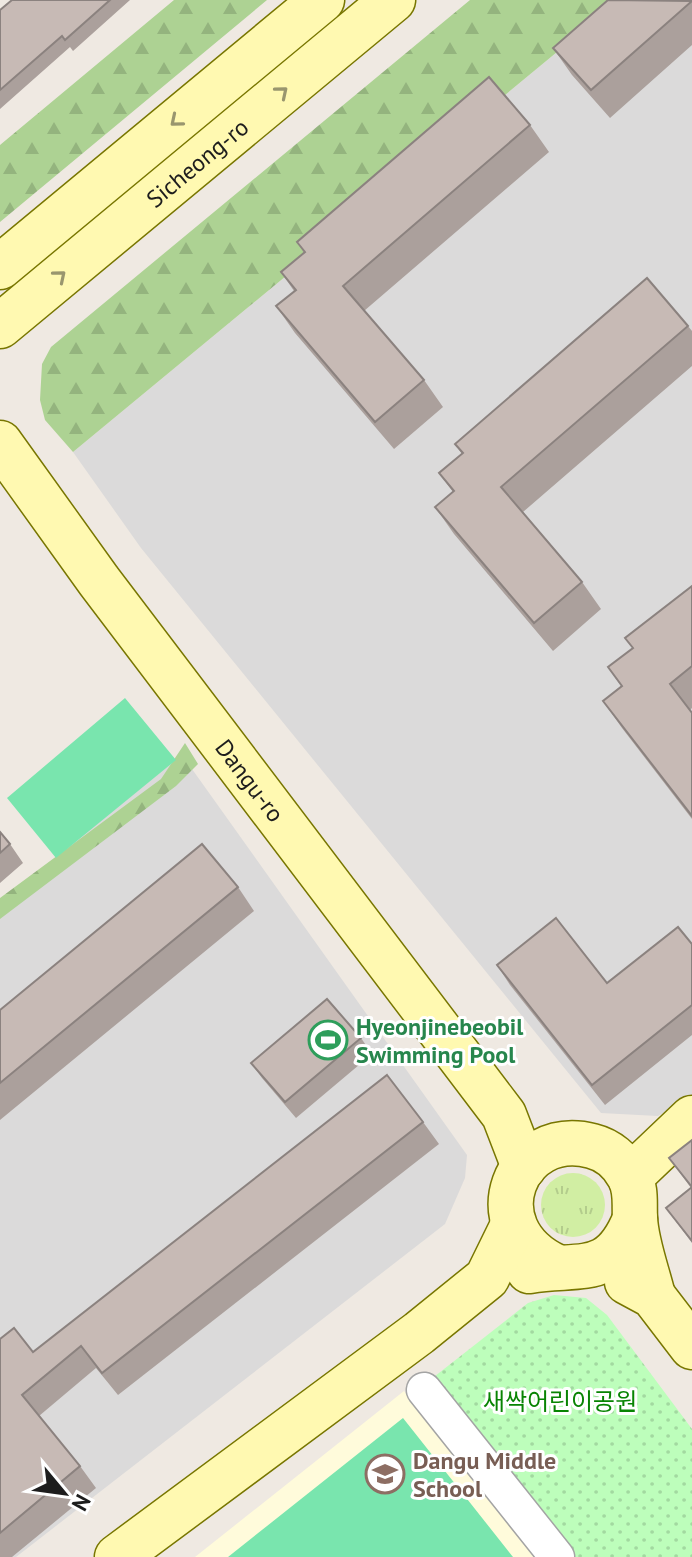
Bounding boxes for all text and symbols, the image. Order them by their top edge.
one-way arrow [273,87,287,102]
street label: Sicheong-ro [140,111,255,214]
one-way arrow [171,111,185,126]
one-way arrow [51,271,65,286]
street label: Dangu-ro [209,733,292,828]
place label: Hyeonjinebeobil Swimming Pool [356,1011,524,1070]
sports icon: Hyeonjinebeobil Swimming Pool [307,1019,349,1061]
park label: 새싹어린이공원 [483,1386,637,1417]
place label: Dangu Middle School [413,1445,556,1504]
north arrow [24,1453,104,1533]
school or university icon: Dangu Middle School [364,1453,406,1495]
text: N [66,1490,97,1516]

